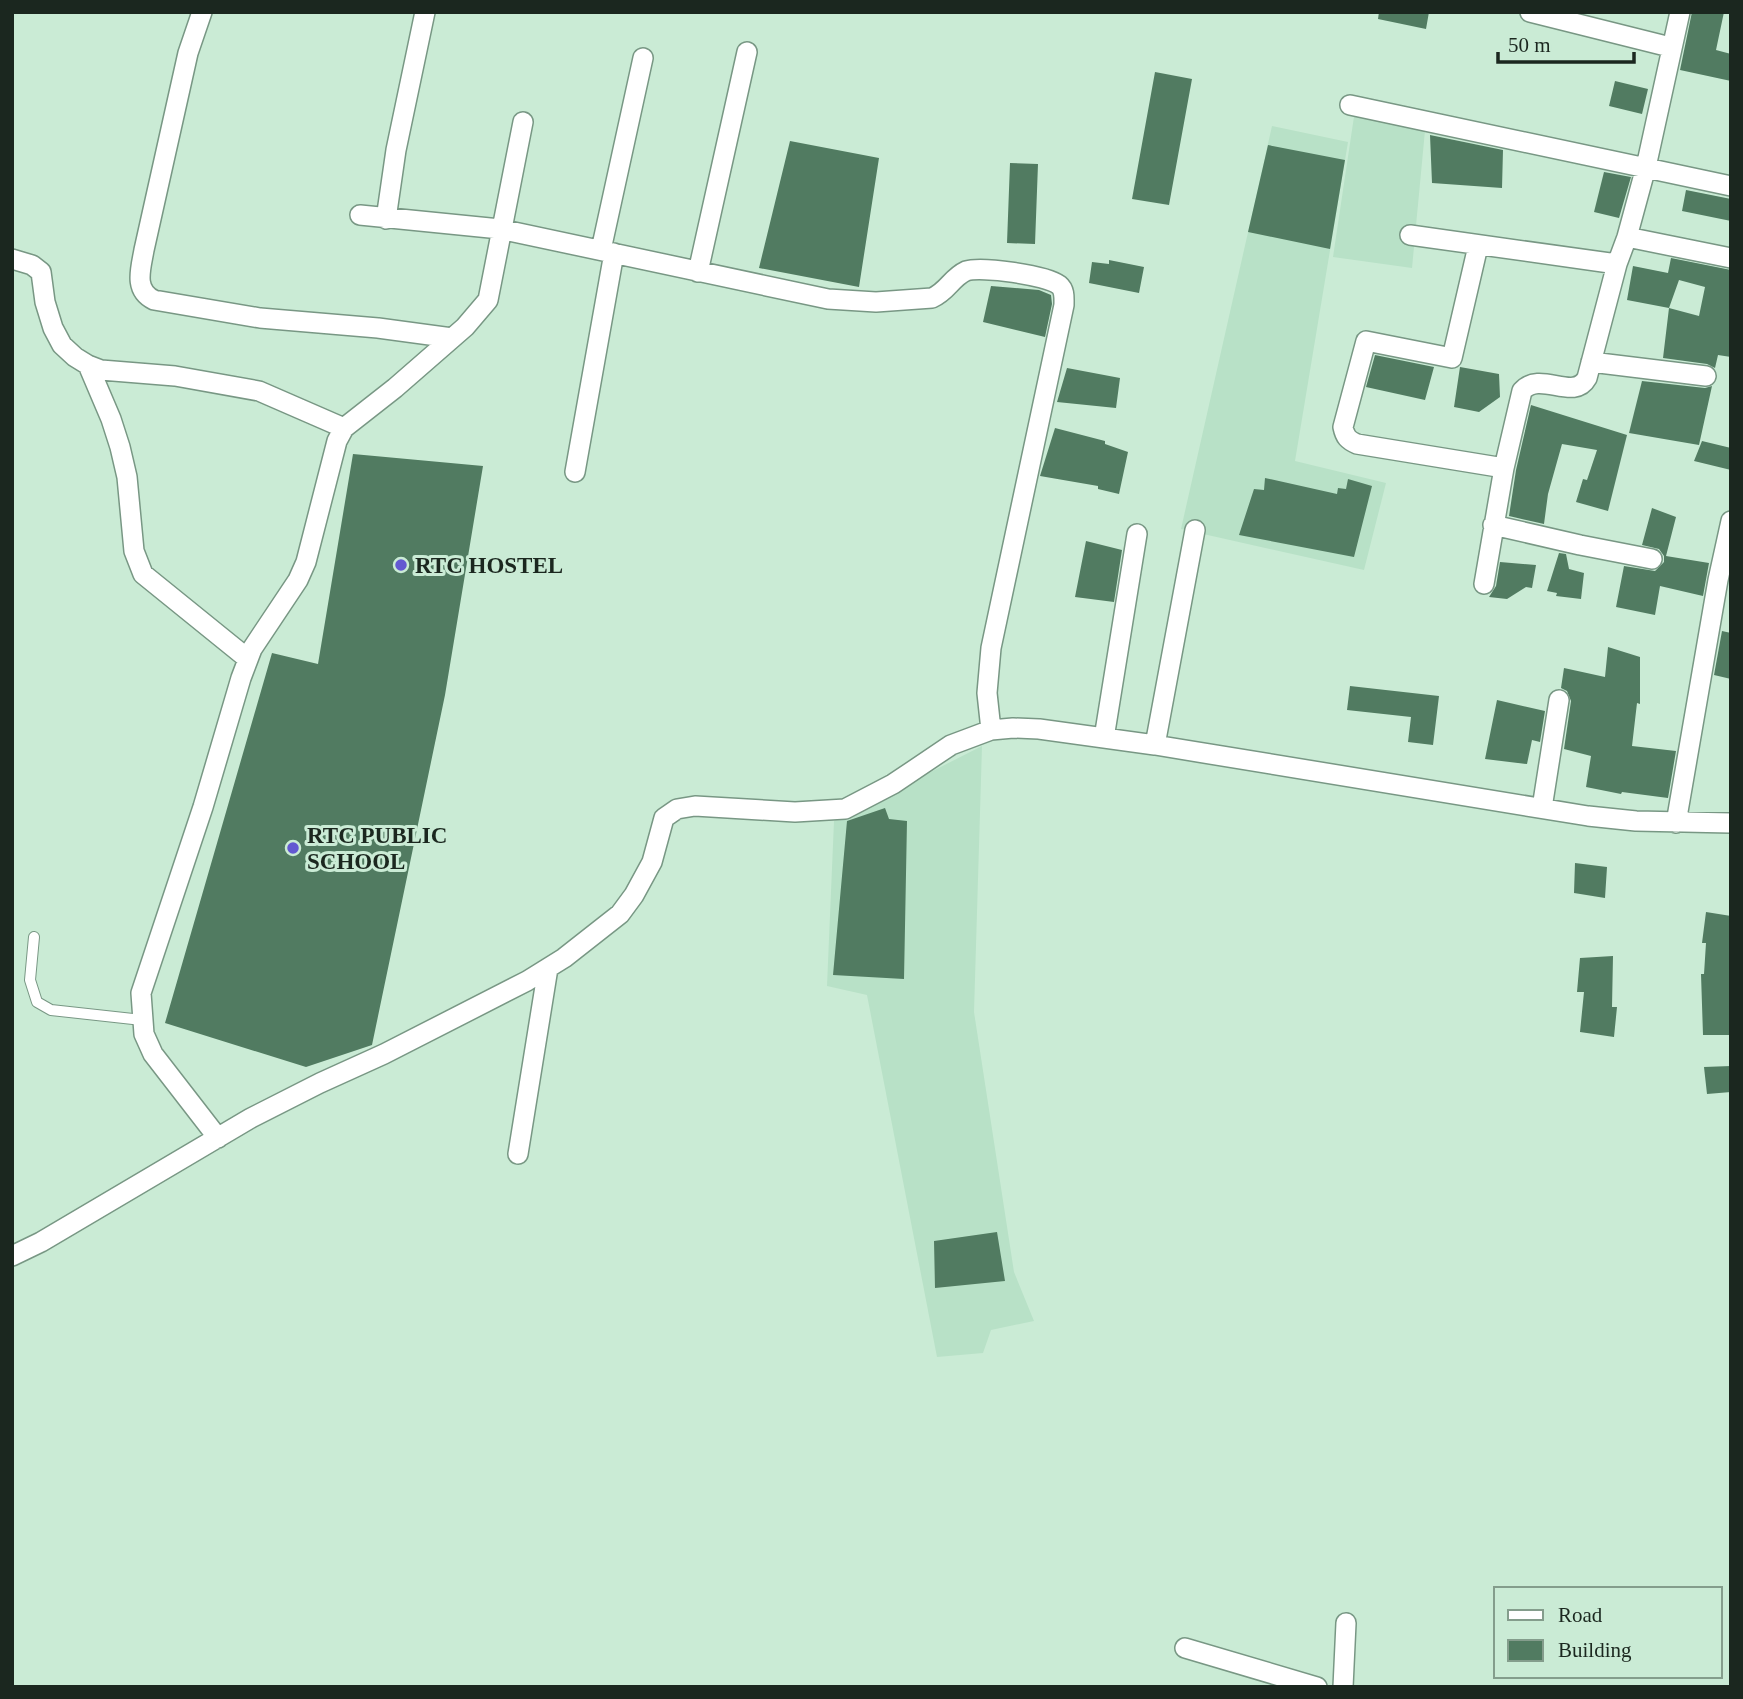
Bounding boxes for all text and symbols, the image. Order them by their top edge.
scale bar [1498,21,1634,65]
text: 50 m [1508,33,1551,57]
place label: RTC HOSTEL [415,553,563,578]
marker: RTC HOSTEL [393,557,409,573]
place label: RTC PUBLIC SCHOOL [307,823,447,874]
marker: RTC PUBLIC SCHOOL [285,840,301,856]
legend [1494,1587,1722,1678]
text: Road [1558,1603,1603,1627]
text: Building [1558,1638,1632,1662]

